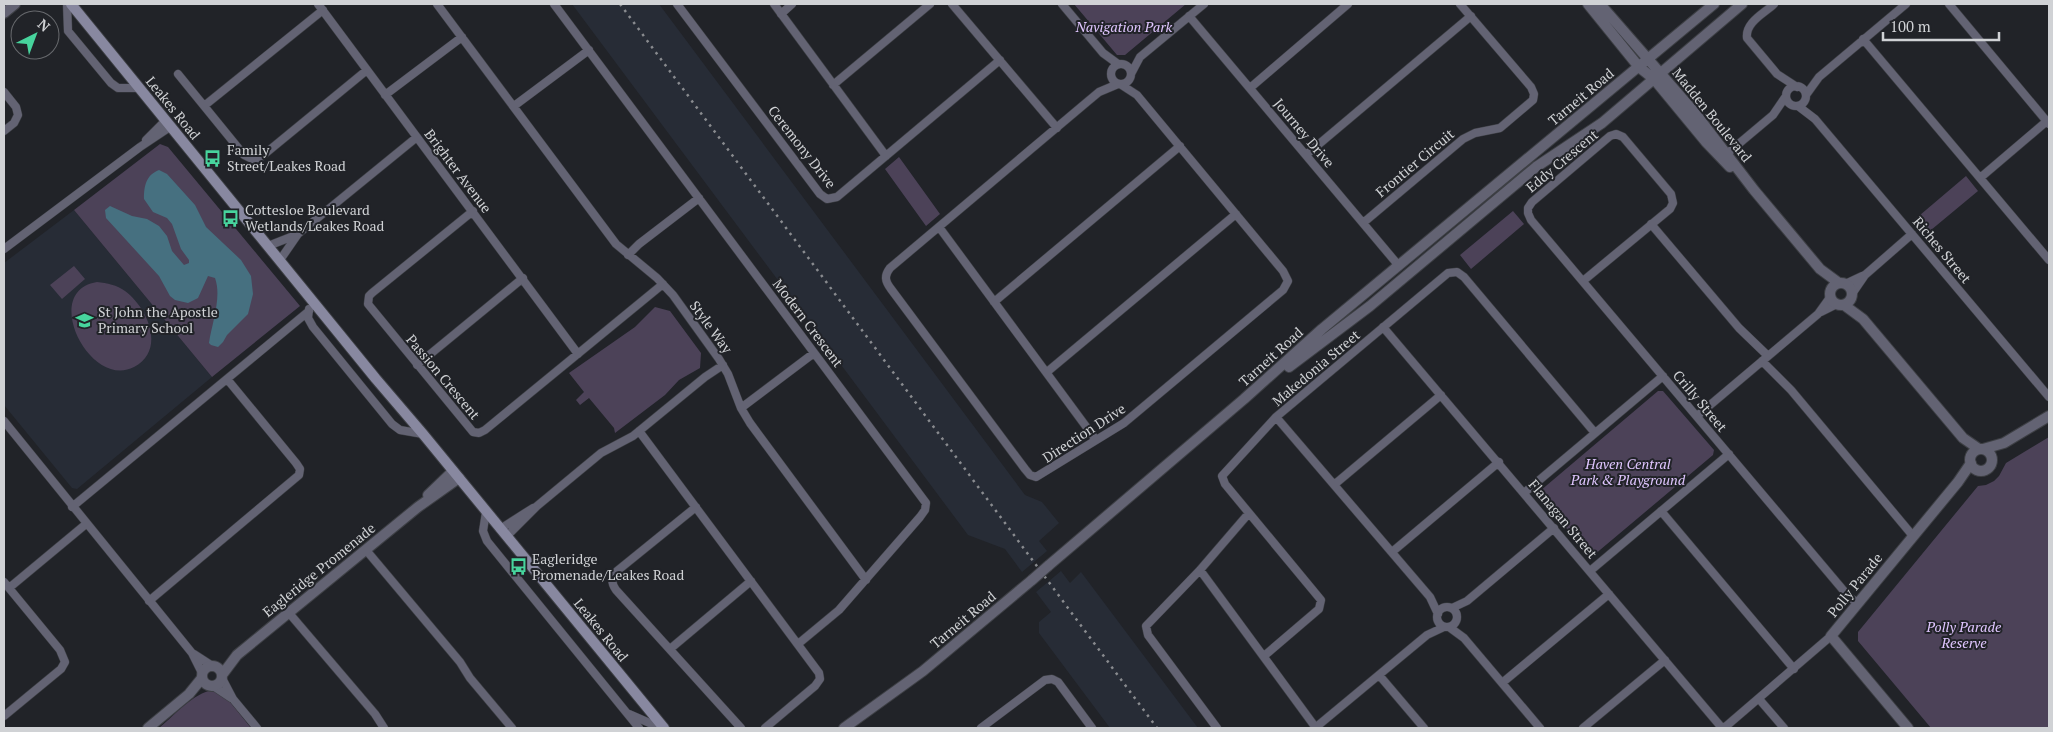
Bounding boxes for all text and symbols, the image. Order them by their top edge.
north arrow [10,10,60,60]
scale bar [1883,10,1999,42]
text: N [34,14,55,36]
text: 100 m [1890,16,1931,36]
park label: Navigation Park [1075,17,1173,36]
street label: Tarneit Road [1544,63,1618,130]
street label: Madden Boulevard [1668,64,1756,166]
street label: Leakes Road [142,72,205,144]
street label: Journey Drive [1270,94,1339,171]
street label: Ceremony Drive [764,101,841,192]
street label: Frontier Circuit [1371,124,1458,201]
street label: Eddy Crescent [1522,124,1602,196]
street label: Brighter Avenue [421,125,496,216]
place label: Family Street/Leakes Road [227,140,346,175]
bus stop icon: Family Street/Leakes Road [203,148,223,168]
place label: Cottesloe Boulevard Wetlands/Leakes Road [245,200,384,235]
bus stop icon: Cottesloe Boulevard Wetlands/Leakes Road [221,208,241,228]
street label: Riches Street [1909,212,1976,288]
street label: Modern Crescent [769,275,848,371]
street label: Style Way [686,297,737,358]
place label: St John the Apostle Primary School [98,302,218,337]
school or university icon: St John the Apostle Primary School [74,310,94,330]
street label: Tarneit Road [1235,323,1307,390]
street label: Makedonia Street [1268,325,1364,410]
street label: Passion Crescent [402,330,485,424]
street label: Crilly Street [1669,366,1732,436]
street label: Direction Drive [1039,399,1129,467]
park label: Haven Central Park & Playground [1570,454,1686,489]
street label: Flanagan Street [1525,475,1603,563]
street label: Eagleridge Promenade [258,518,379,621]
place label: Eagleridge Promenade/Leakes Road [532,549,684,584]
street label: Polly Parade [1823,549,1886,621]
bus stop icon: Eagleridge Promenade/Leakes Road [508,557,528,577]
street label: Tarneit Road [926,586,1000,653]
street label: Leakes Road [570,594,633,666]
park label: Polly Parade Reserve [1926,617,2002,652]

